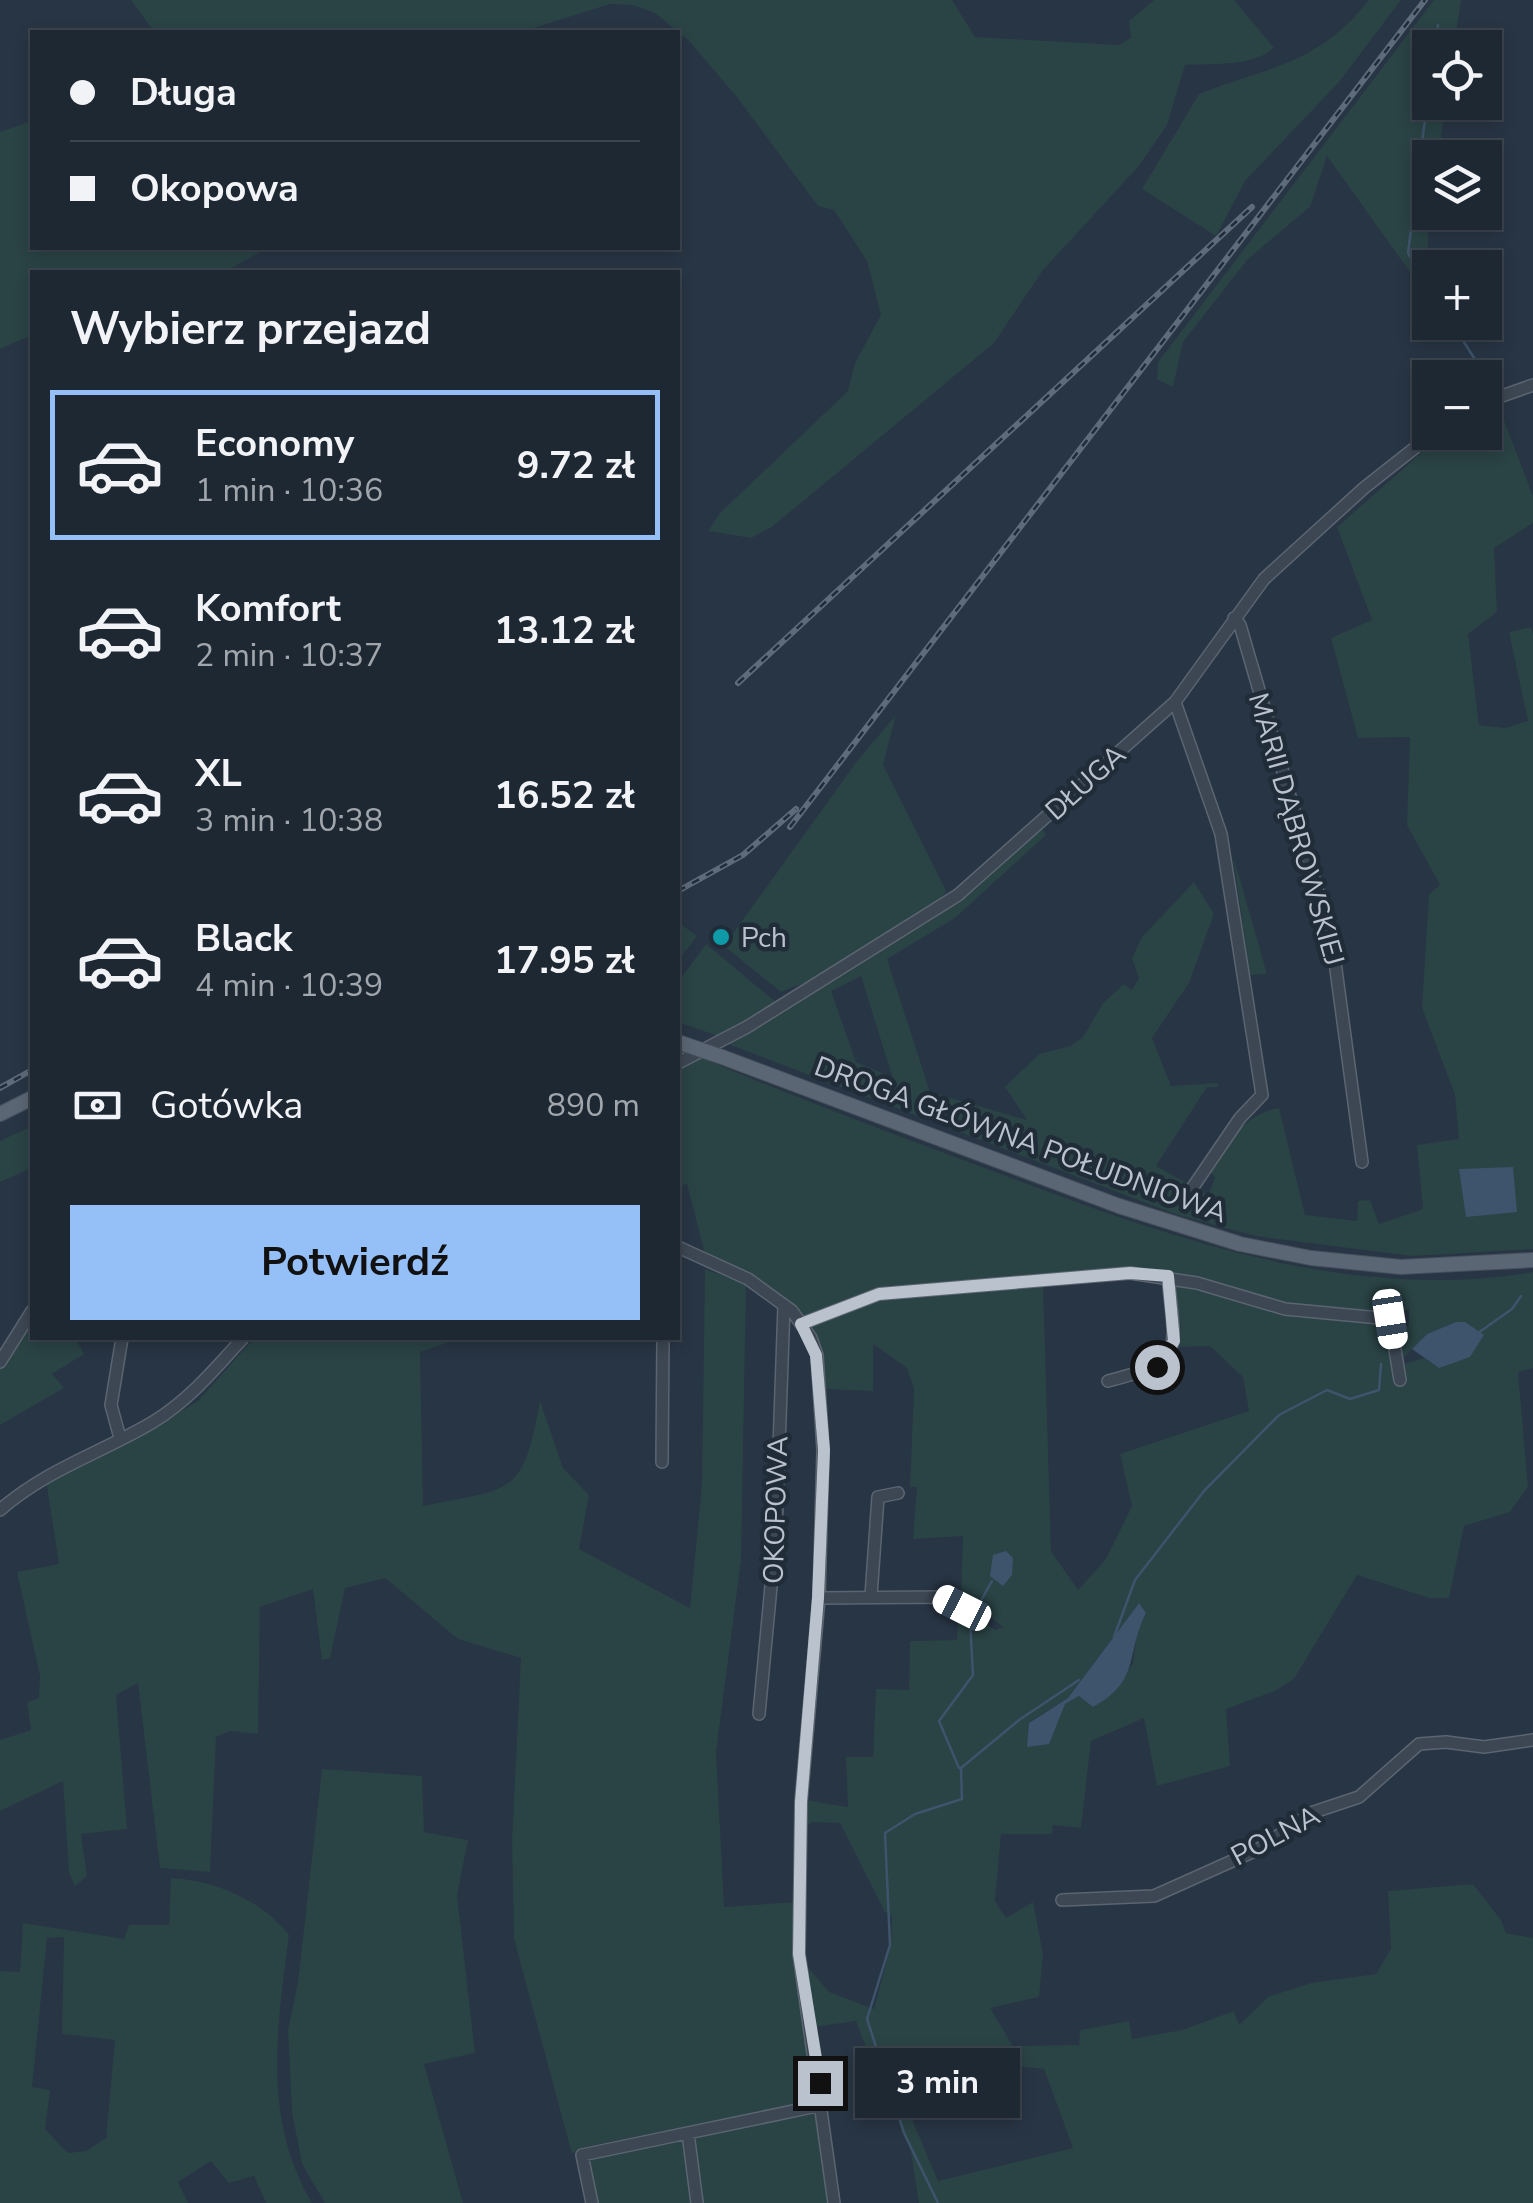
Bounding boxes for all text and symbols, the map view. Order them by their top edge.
map controls [1412,30,1502,450]
button: locate [1412,30,1502,120]
text: Długa [130,67,237,118]
button: layers [1412,140,1502,230]
text: Okopowa [130,163,299,214]
button: + [1412,250,1502,340]
text: Wybierz przejazd [70,299,431,360]
button: − [1412,360,1502,450]
text: Economy [195,418,354,469]
icon: car [75,420,165,510]
text: 9.72 zł [517,440,635,491]
text: 1 min · 10:36 [195,469,383,512]
text: Komfort [195,583,341,634]
icon: car [75,585,165,675]
text: 13.12 zł [494,605,635,656]
text: 2 min · 10:37 [195,634,383,677]
street label: MARII DĄBROWSKIEJ [1239,689,1353,970]
street label: DŁUGA [1037,736,1134,829]
text: XL [195,748,242,799]
icon: car [75,750,165,840]
text: 16.52 zł [494,770,635,821]
text: 3 min · 10:38 [195,799,383,842]
text: Black [195,913,292,964]
icon: car [75,915,165,1005]
place label: Pch [741,919,787,957]
marker: Pch [710,926,732,948]
text: 17.95 zł [494,935,635,986]
text: 4 min · 10:39 [195,964,383,1007]
street label: DROGA GŁÓWNA POŁUDNIOWA [809,1047,1232,1232]
icon: cash [70,1078,125,1133]
text: Gotówka [150,1080,303,1131]
text: 890 m [547,1084,640,1127]
button: Potwierdź [70,1205,640,1320]
car [1370,1287,1410,1351]
route start [1135,1345,1180,1390]
street label: OKOPOWA [754,1435,798,1585]
car [928,1581,996,1635]
street label: POLNA [1224,1797,1326,1875]
callout: 3 min [855,2048,1020,2118]
route end [798,2061,843,2106]
text: 3 min [896,2061,979,2104]

